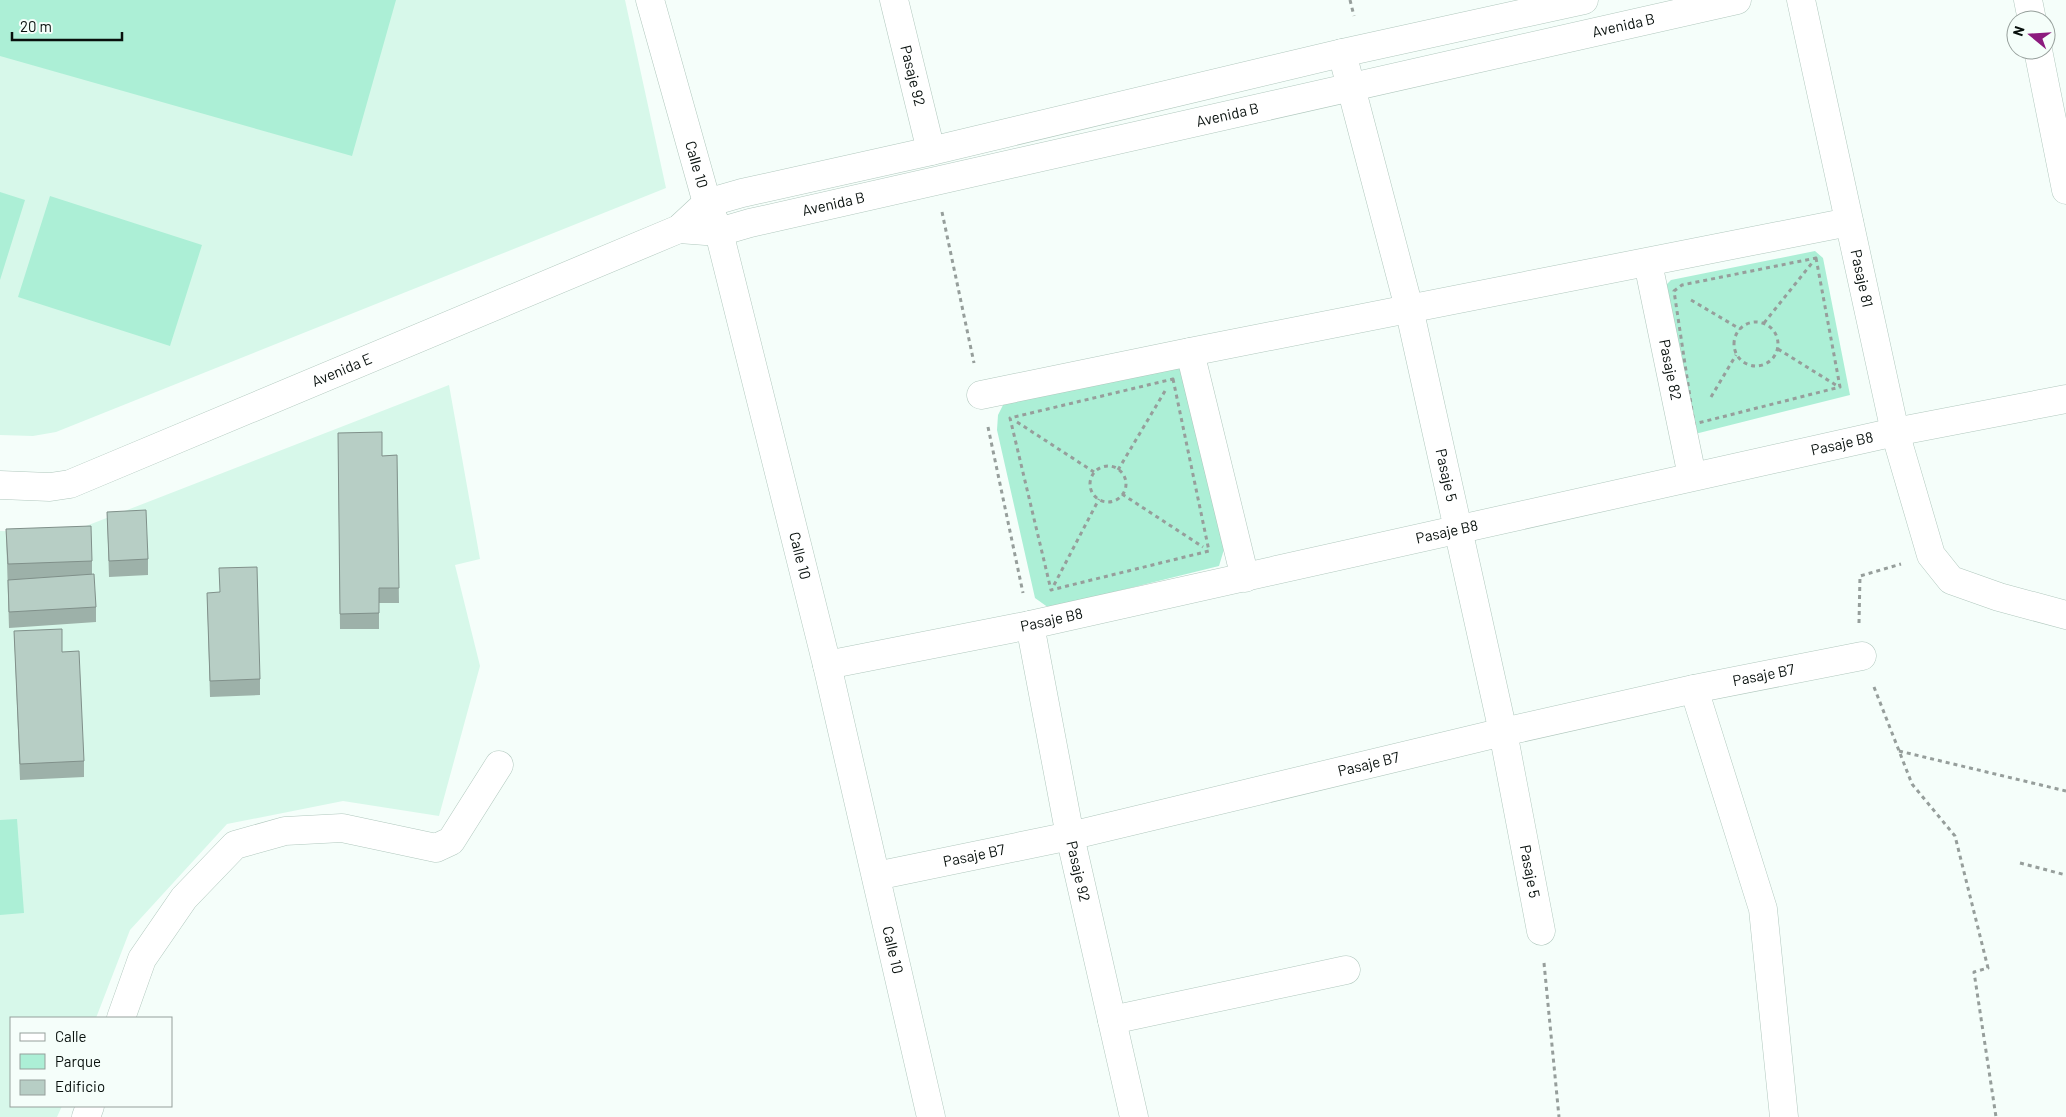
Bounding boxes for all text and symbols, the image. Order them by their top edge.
street label: Avenida B [1590,9,1656,40]
scale bar [12,10,122,42]
north arrow [2006,10,2056,60]
text: 20 m [20,17,52,35]
text: N [2009,24,2028,38]
street label: Pasaje 92 [897,43,930,108]
street label: Avenida B [1194,98,1260,130]
street label: Calle 10 [682,139,712,190]
street label: Avenida B [800,187,866,219]
street label: Pasaje 81 [1848,248,1878,309]
street label: Pasaje 82 [1656,337,1686,402]
street label: Avenida E [309,349,374,390]
street label: Pasaje B8 [1809,427,1875,459]
street label: Pasaje 5 [1432,447,1462,503]
street label: Pasaje B8 [1414,515,1480,547]
street label: Calle 10 [786,530,815,581]
street label: Pasaje B8 [1019,604,1084,635]
street label: Pasaje B7 [1731,660,1796,689]
street label: Pasaje B7 [1336,747,1401,779]
street label: Pasaje 92 [1063,839,1095,903]
street label: Pasaje B7 [941,840,1006,870]
street label: Pasaje 5 [1517,843,1545,899]
street label: Calle 10 [879,924,908,975]
legend [10,1017,172,1107]
text: Calle [55,1027,87,1045]
text: Parque [55,1052,101,1070]
text: Edificio [55,1077,105,1095]

